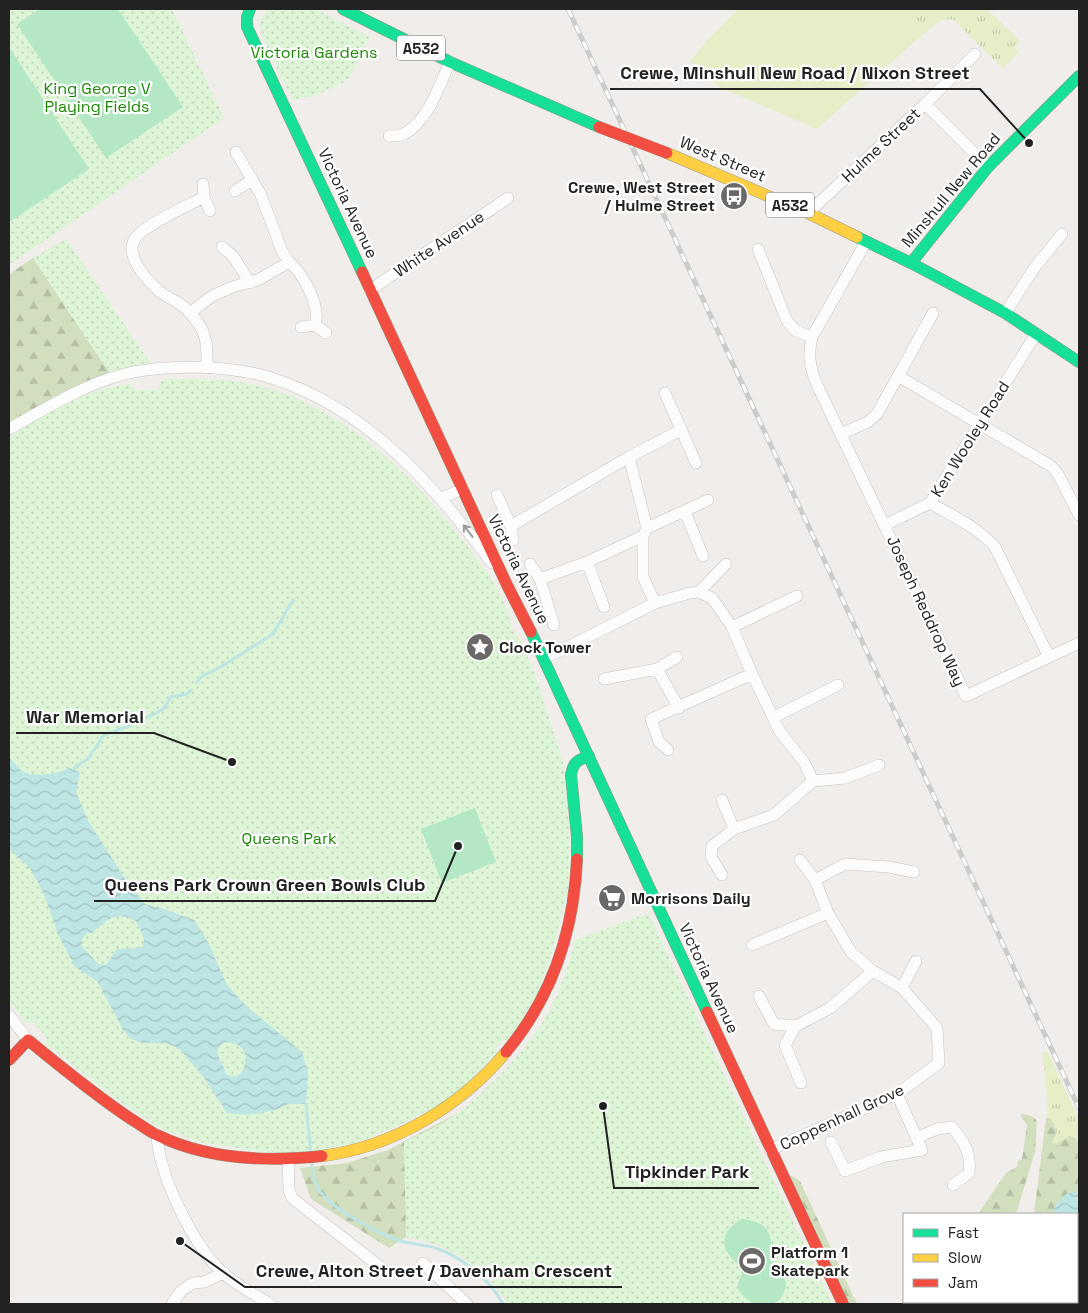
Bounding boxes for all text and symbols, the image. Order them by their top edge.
road number: A532 [397,36,445,60]
park label: Victoria Gardens [251,42,377,63]
callout: Crewe, Minshull New Road / Nixon Street [610,56,980,89]
text: Crewe, Minshull New Road / Nixon Street [620,61,970,84]
park label: King George V Playing Fields [43,78,151,117]
street label: Hulme Street [837,103,925,187]
street label: Minshull New Road [897,128,1005,252]
street label: West Street [677,131,769,187]
street label: Victoria Avenue [313,144,383,262]
place label: Crewe, West Street / Hulme Street [568,177,715,216]
bus stop icon: Crewe, West Street / Hulme Street [719,181,749,211]
road number: A532 [766,192,814,218]
street label: White Avenue [390,206,488,282]
street label: Ken Wooley Road [926,377,1014,501]
street label: Victoria Avenue [483,511,555,627]
one-way arrow [462,525,473,538]
street label: Joseph Reddrop Way [882,532,970,690]
place icon: Clock Tower [465,632,495,662]
place label: Clock Tower [499,637,591,658]
callout: War Memorial [16,700,154,733]
text: War Memorial [26,705,144,728]
park label: Queens Park [241,828,337,849]
callout: Queens Park Crown Green Bowls Club [94,868,435,901]
text: Queens Park Crown Green Bowls Club [104,873,426,896]
supermarket icon: Morrisons Daily [597,883,627,913]
place label: Morrisons Daily [631,888,751,909]
street label: Victoria Avenue [674,919,744,1037]
street label: Coppenhall Grove [777,1079,907,1155]
callout: Tipkinder Park [614,1155,759,1188]
text: Tipkinder Park [625,1160,749,1183]
legend [903,1213,1078,1303]
text: Fast [948,1223,979,1242]
place label: Platform 1 Skatepark [771,1242,849,1281]
sports icon: Platform 1 Skatepark [737,1246,767,1276]
text: Slow [948,1248,982,1267]
callout: Crewe, Alton Street / Davenham Crescent [245,1254,622,1287]
text: Crewe, Alton Street / Davenham Crescent [256,1259,612,1282]
text: Jam [948,1273,978,1292]

